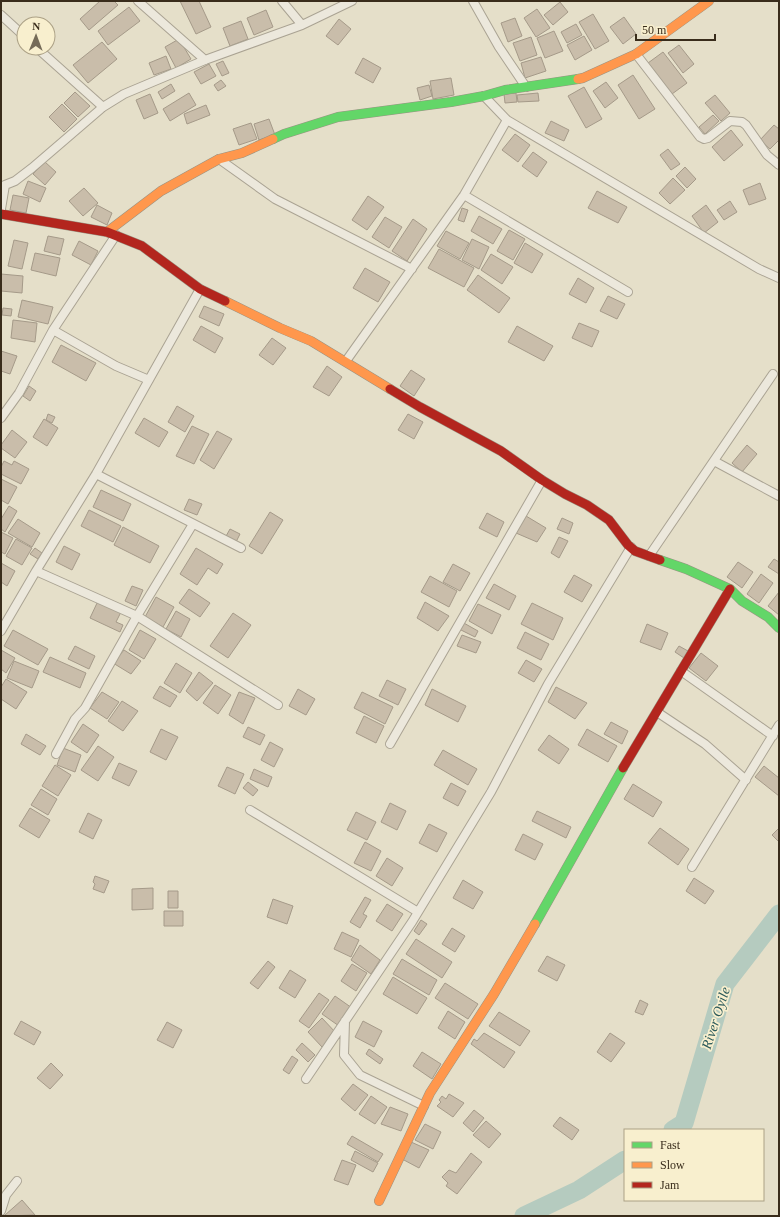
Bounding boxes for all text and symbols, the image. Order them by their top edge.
north arrow [16,16,56,56]
scale bar [636,16,715,42]
text: N [32,20,40,32]
text: 50 m [642,23,667,37]
water label: River Oyile [699,985,733,1052]
legend [624,1129,764,1201]
text: Fast [660,1138,681,1152]
text: Slow [660,1158,685,1172]
text: Jam [660,1178,680,1192]

